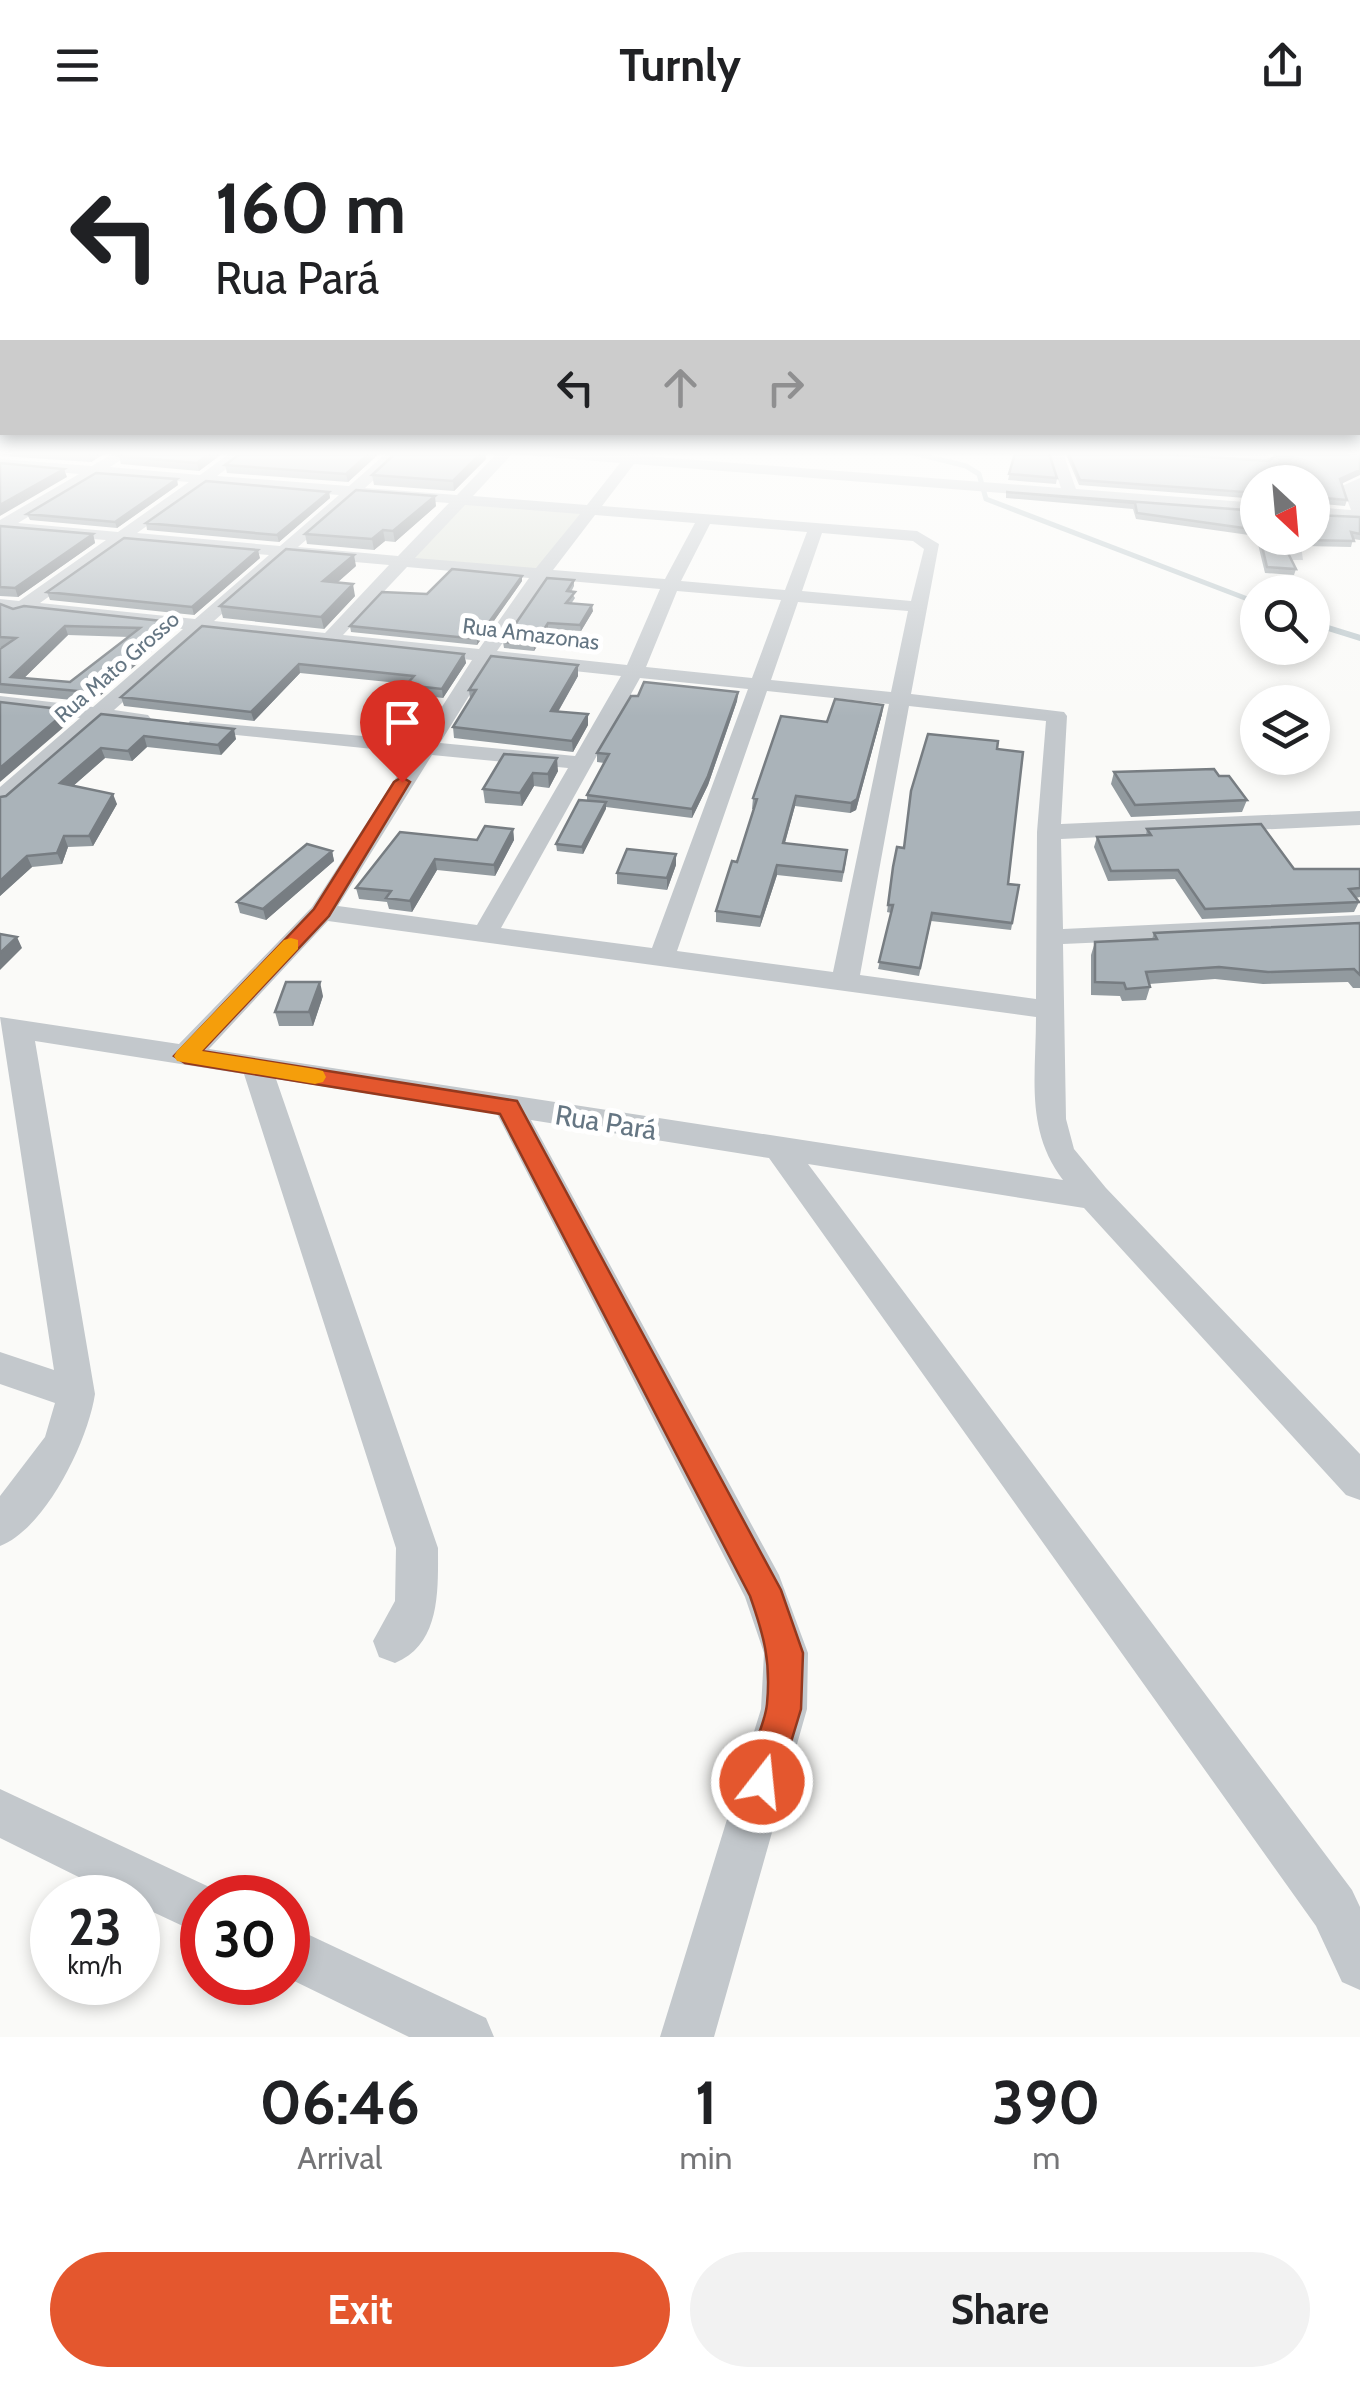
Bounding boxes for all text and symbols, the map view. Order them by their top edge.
icon: menu [50,38,105,93]
text: Turnly [619,38,741,92]
icon: share [1255,38,1310,93]
text: 160 m [215,165,406,251]
icon: left [50,170,180,300]
text: Rua Pará [215,251,379,305]
icon: left [548,360,603,415]
icon: ahead [653,360,708,415]
icon: right [758,360,813,415]
north arrow [1240,465,1330,555]
map controls [1240,465,1330,775]
button: search [1240,575,1330,665]
street label: Rua Mato Grosso [49,606,185,728]
street label: Rua Amazonas [461,612,601,656]
pin [360,680,445,783]
button: layers [1240,685,1330,775]
icon: arrive [375,695,430,750]
street label: Rua Pará [553,1097,660,1147]
position arrow [710,1730,814,1834]
speed limit sign: 30 [180,1875,310,2005]
text: 23 [68,1897,122,1958]
text: km/h [68,1950,122,1980]
text: 06:46 [260,2066,420,2139]
text: 1 [695,2066,717,2139]
text: 390 [992,2066,1100,2139]
text: Arrival [297,2138,382,2177]
text: min [680,2138,732,2177]
text: m [1032,2138,1060,2177]
button: Exit [50,2252,670,2367]
button: Share [690,2252,1310,2367]

